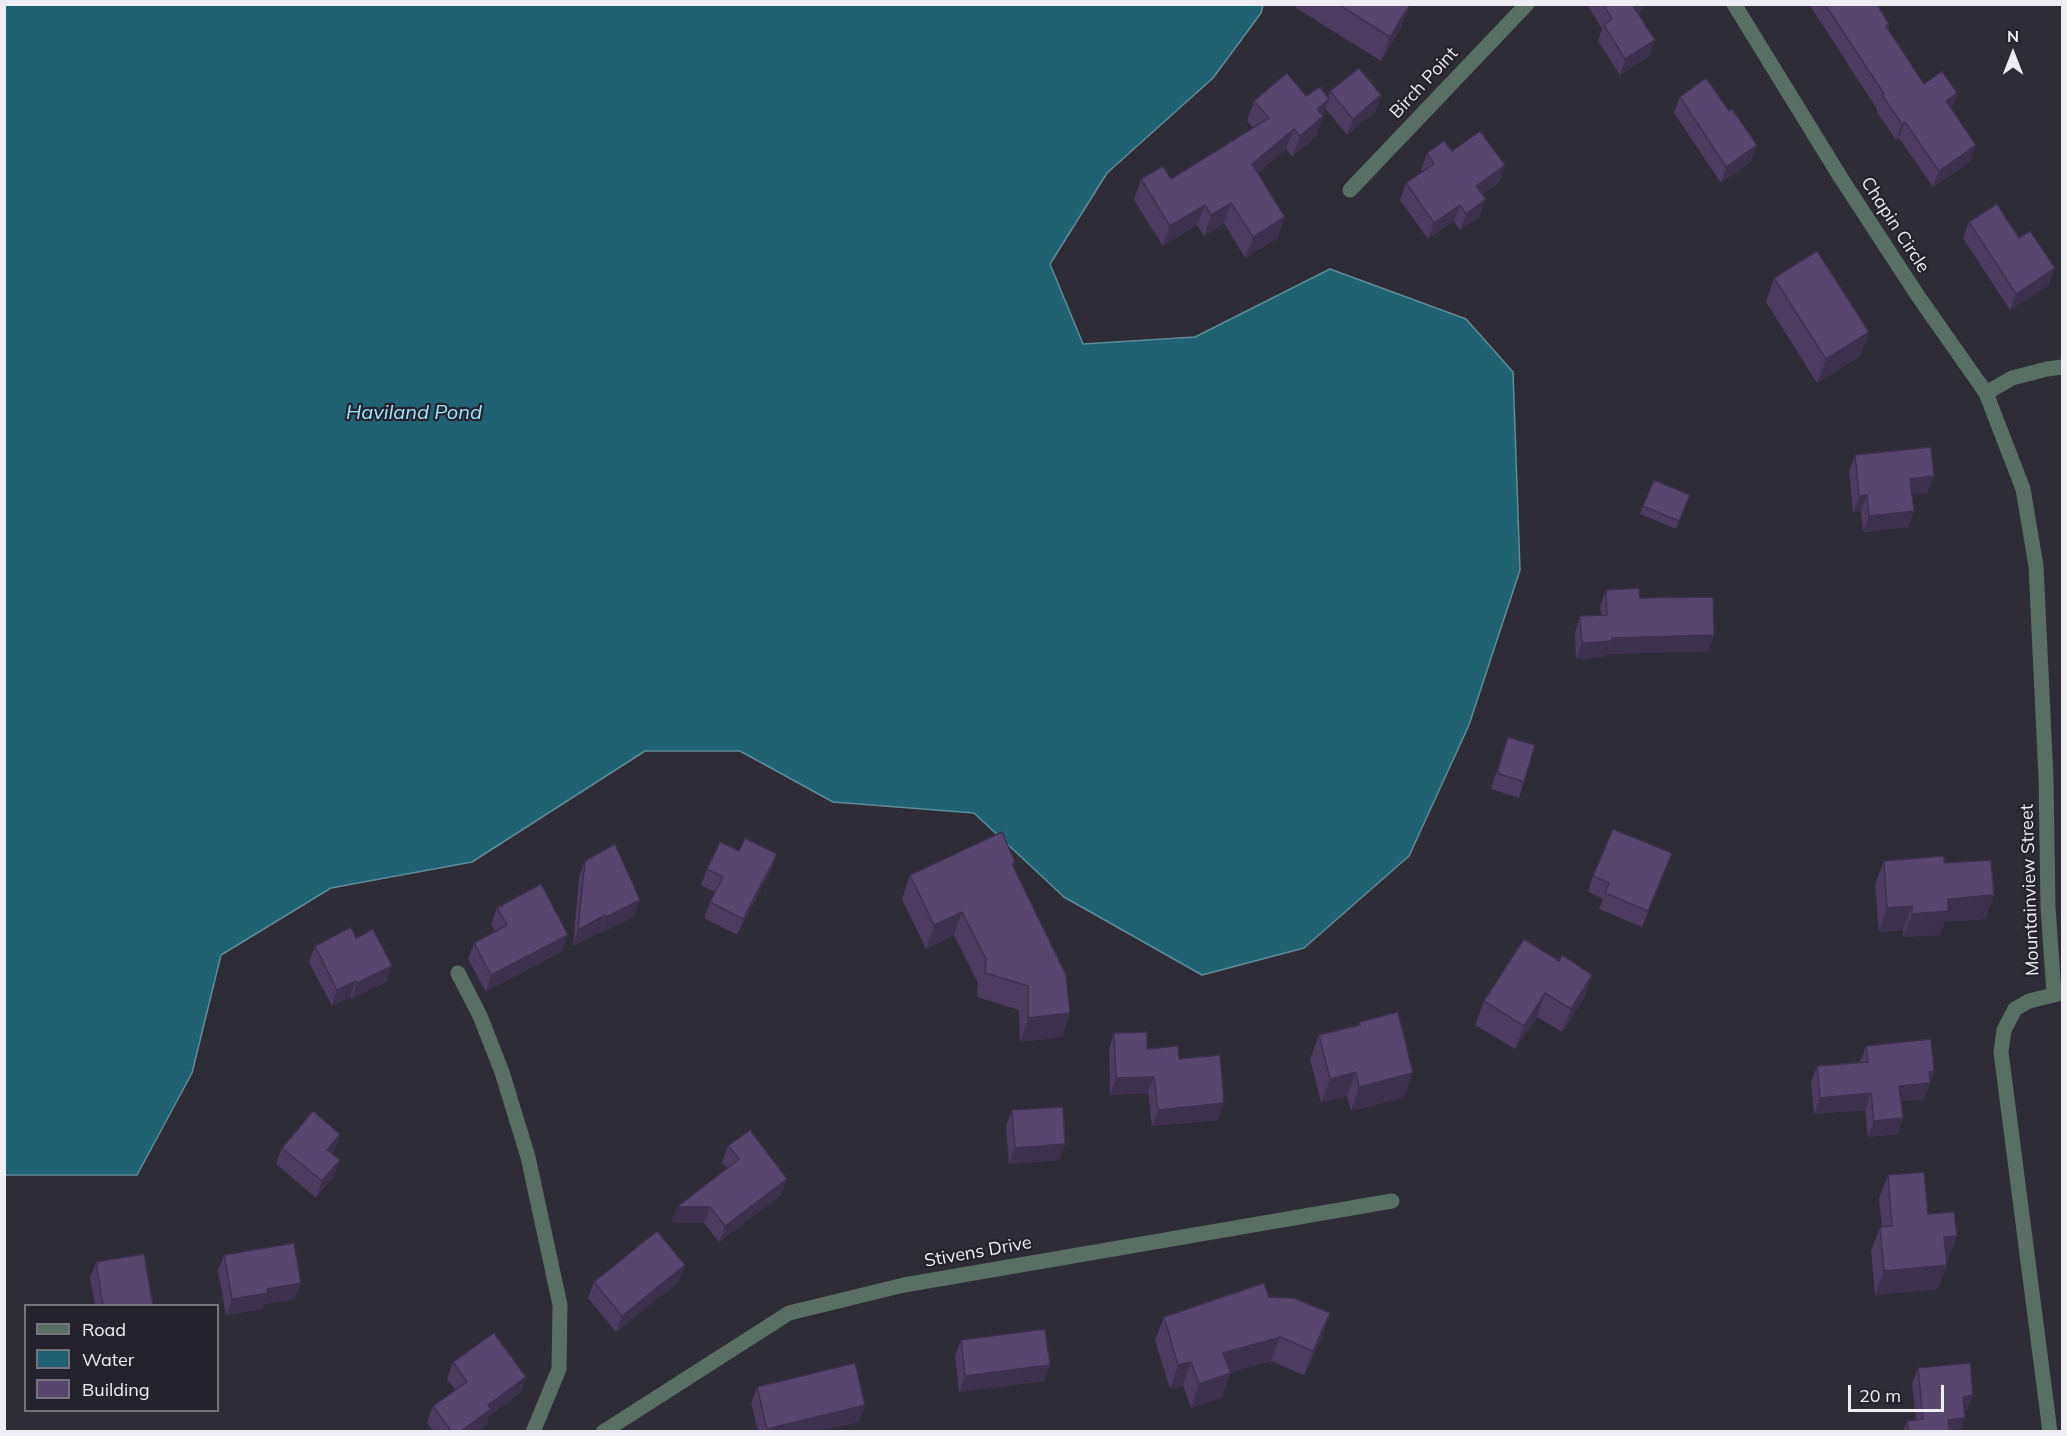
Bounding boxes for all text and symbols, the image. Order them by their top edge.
north arrow [1983,24,2043,84]
text: N [2007,26,2019,46]
street label: Birch Point [1385,43,1463,123]
street label: Chapin Circle [1856,173,1934,277]
water label: Haviland Pond [346,401,482,425]
street label: Mountainview Street [2016,804,2044,976]
street label: Stivens Drive [923,1232,1033,1272]
legend [24,1304,219,1412]
text: Road [82,1318,126,1341]
text: Water [82,1348,134,1371]
scale bar [1851,1373,1947,1411]
text: Building [82,1378,150,1401]
text: 20 m [1859,1384,1901,1407]

